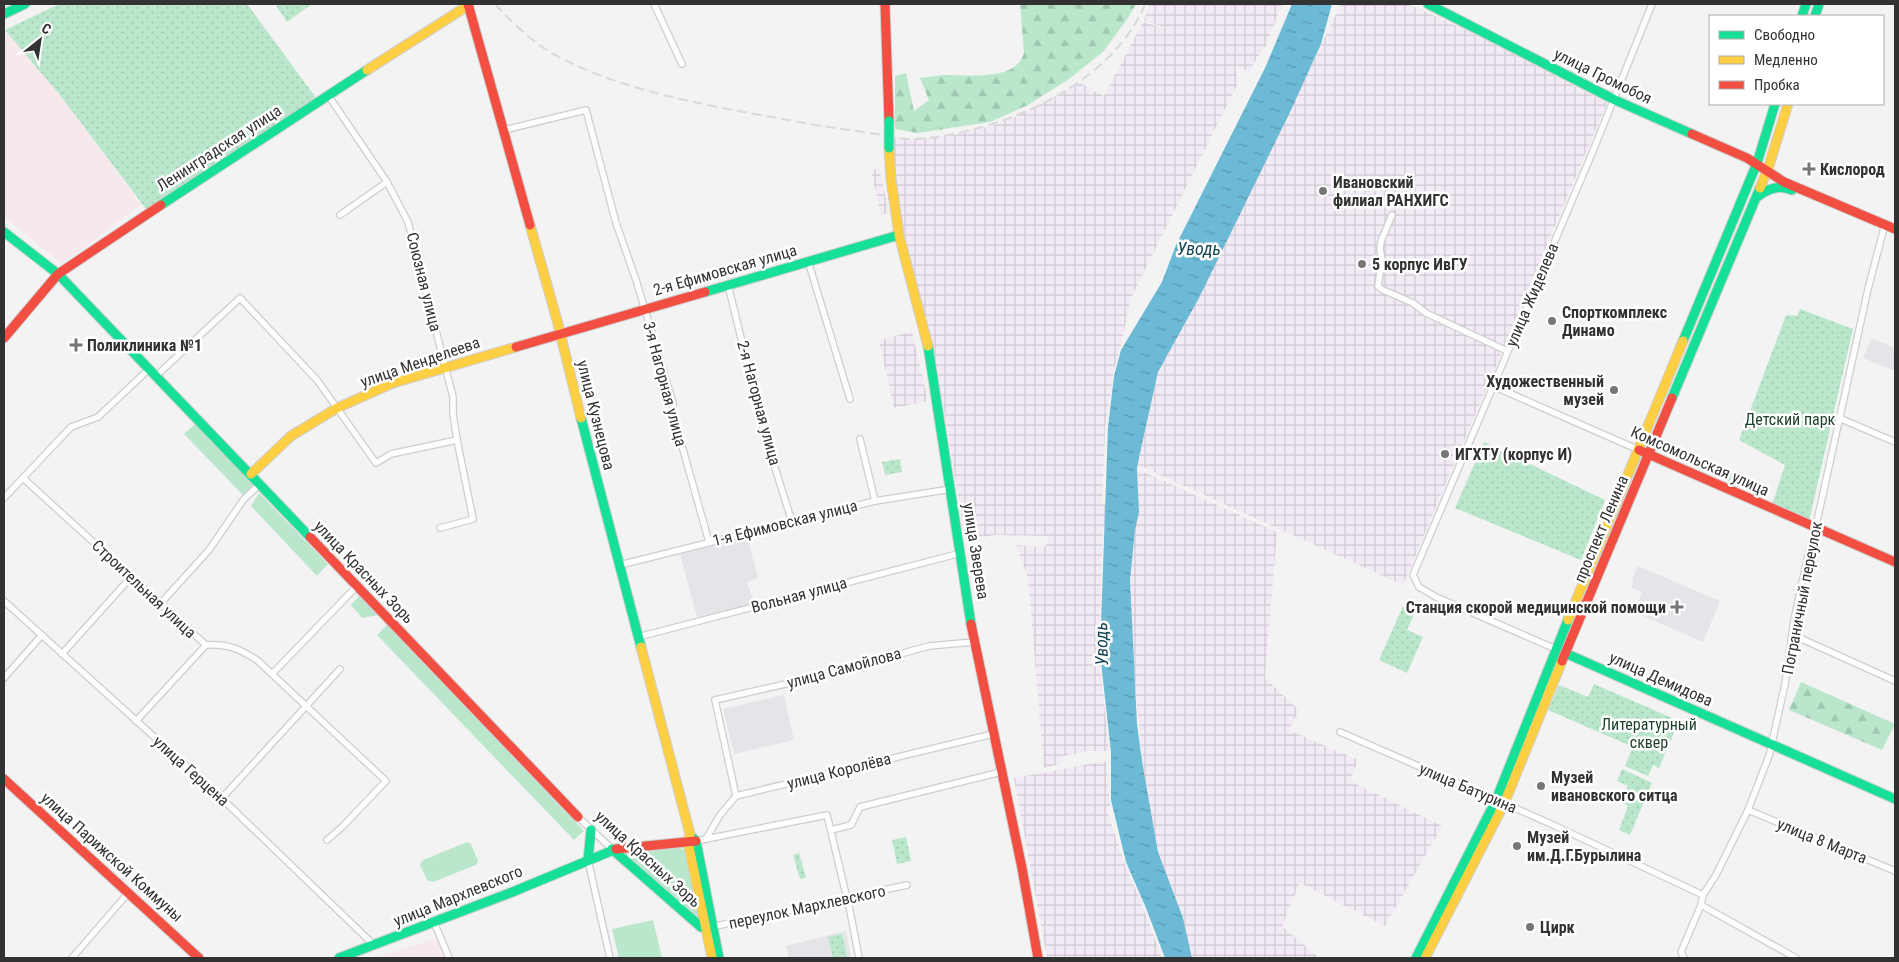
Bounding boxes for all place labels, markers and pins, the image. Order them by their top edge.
place label: Кислород [1820,160,1885,179]
marker: Кислород [1802,162,1816,176]
place label: Ивановский филиал РАНХИГС [1333,173,1449,210]
marker: Ивановский филиал РАНХИГС [1317,185,1329,197]
place label: 5 корпус ИвГУ [1372,255,1468,274]
marker: 5 корпус ИвГУ [1356,258,1368,270]
place label: Спорткомплекс Динамо [1562,303,1667,340]
marker: Спорткомплекс Динамо [1546,315,1558,327]
place label: Поликлиника №1 [87,336,202,355]
marker: Поликлиника №1 [69,338,83,352]
place label: Художественный музей [1486,372,1604,409]
marker: Художественный музей [1608,384,1620,396]
place label: ИГХТУ (корпус И) [1455,445,1572,464]
marker: ИГХТУ (корпус И) [1439,448,1451,460]
place label: Станция скорой медицинской помощи [1406,598,1666,617]
marker: Станция скорой медицинской помощи [1670,600,1684,614]
place label: Музей ивановского ситца [1551,768,1678,805]
marker: Музей ивановского ситца [1535,780,1547,792]
place label: Музей им.Д.Г.Бурылина [1527,828,1642,865]
marker: Музей им.Д.Г.Бурылина [1511,840,1523,852]
place label: Цирк [1540,918,1575,937]
marker: Цирк [1524,921,1536,933]

